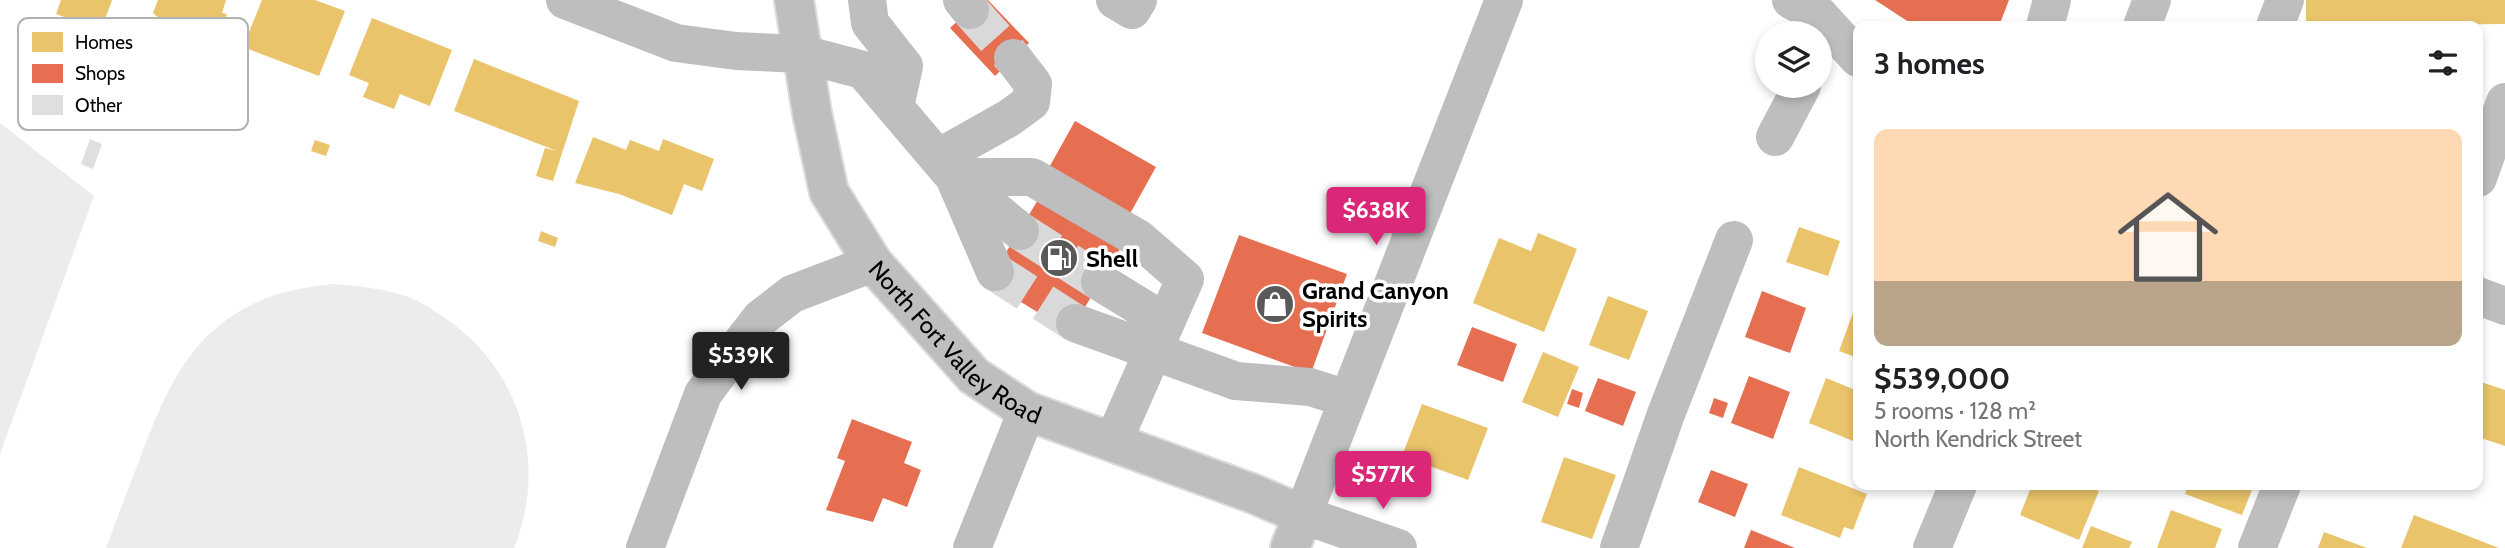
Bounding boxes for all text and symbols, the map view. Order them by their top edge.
legend [18,18,248,130]
map controls [1755,21,1832,98]
button: layers [1755,21,1832,98]
text: Homes [75,31,133,54]
icon: filters [2424,44,2462,82]
text: 3 homes [1874,45,1985,82]
text: Shops [75,62,125,85]
text: Other [75,94,122,117]
icon: home [2105,174,2231,300]
pin: $638K [1327,188,1425,247]
text: $638K [1343,196,1409,224]
fuel station icon: Shell [1038,237,1080,279]
place label: Shell [1086,244,1138,273]
street label: North Fort Valley Road [863,254,1045,429]
place label: Grand Canyon Spirits [1302,276,1449,333]
shop icon: Grand Canyon Spirits [1254,283,1296,325]
pin: $539K [692,332,790,392]
text: $539K [708,341,774,369]
text: $539,000 [1874,360,2010,397]
text: 5 rooms · 128 m² [1874,397,2036,425]
text: North Kendrick Street [1874,425,2082,453]
pin: $577K [1334,452,1432,511]
text: $577K [1351,460,1415,488]

